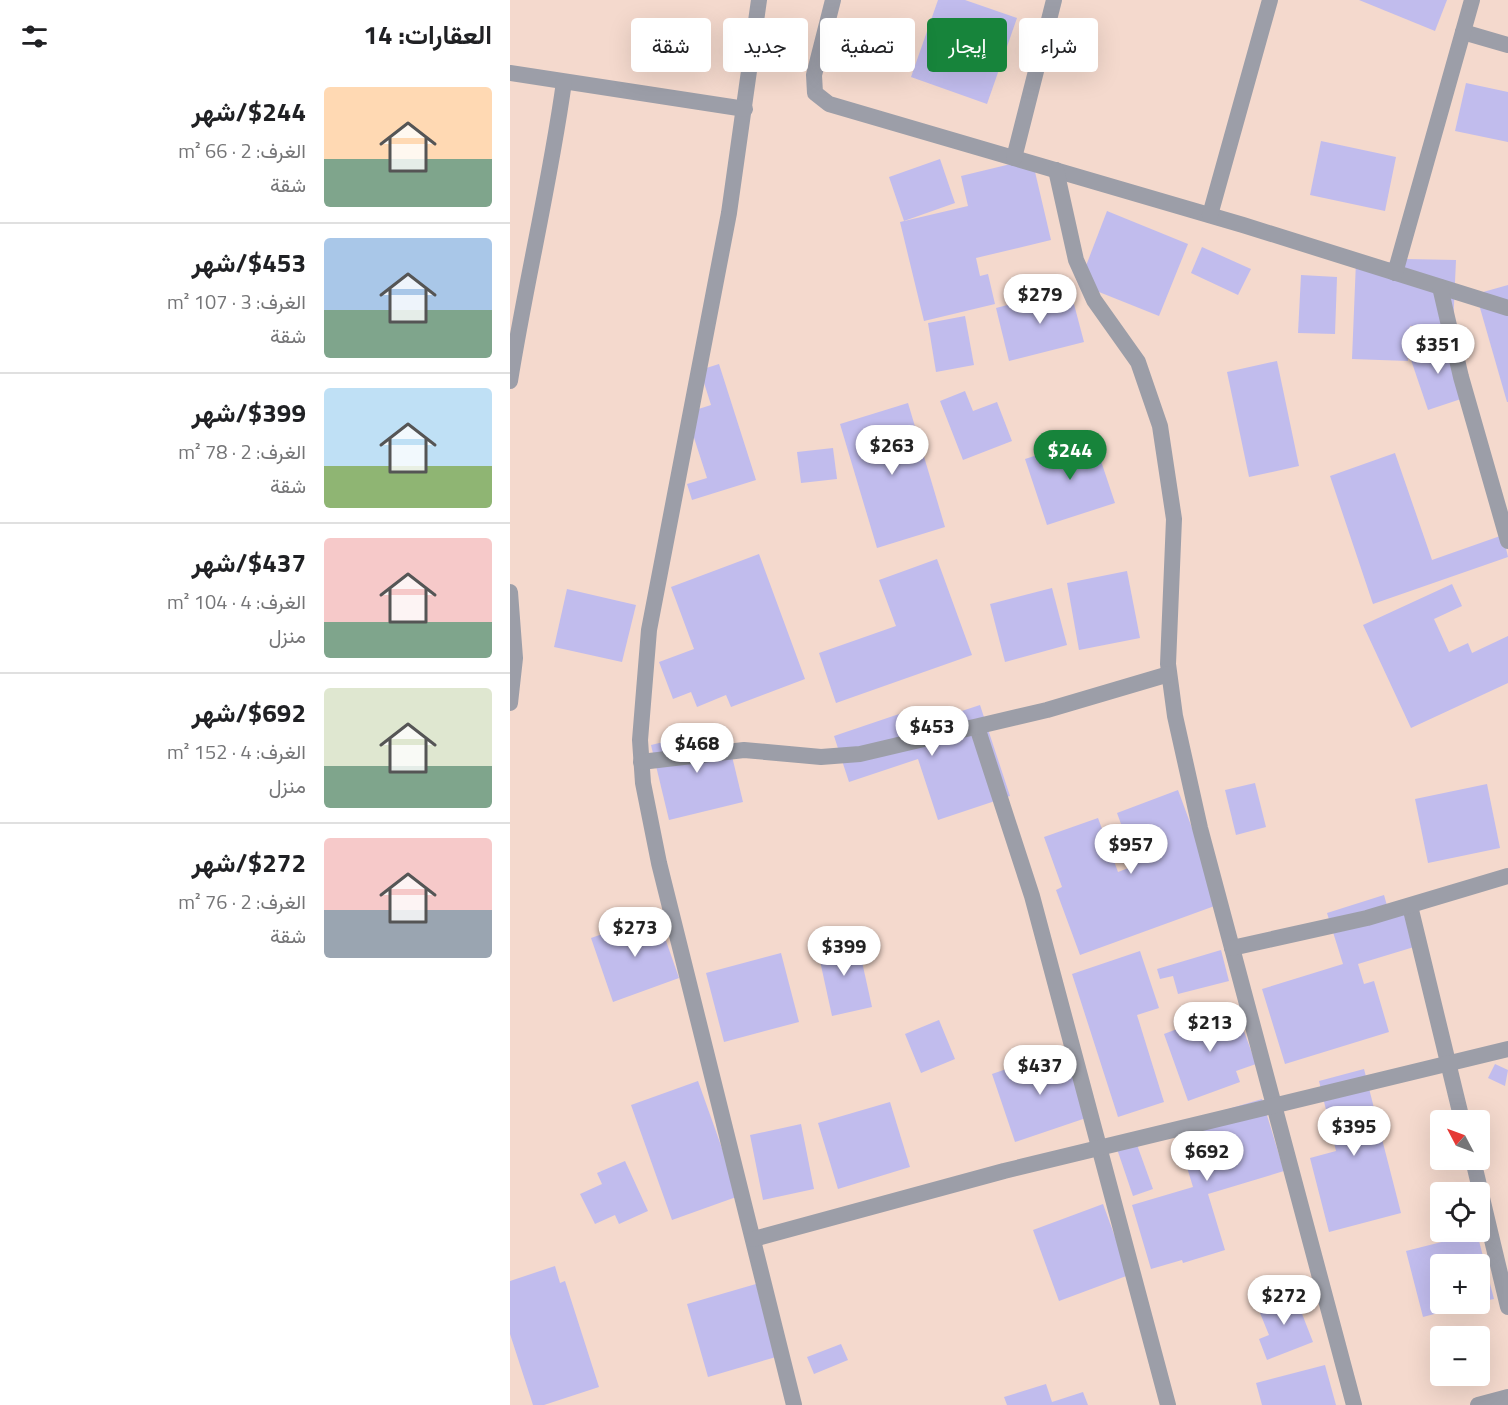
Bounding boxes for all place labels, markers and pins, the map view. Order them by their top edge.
pin: $279 [1004,274,1076,325]
pin: $351 [1402,324,1474,375]
pin: $263 [856,425,928,476]
pin: $244 [1034,430,1106,481]
pin: $453 [896,706,968,757]
pin: $468 [661,723,733,774]
pin: $957 [1095,824,1167,875]
pin: $273 [599,907,671,958]
pin: $399 [808,926,880,977]
pin: $213 [1174,1002,1246,1053]
pin: $437 [1004,1045,1076,1096]
pin: $395 [1318,1106,1390,1157]
pin: $692 [1171,1131,1243,1182]
pin: $272 [1248,1275,1320,1326]

